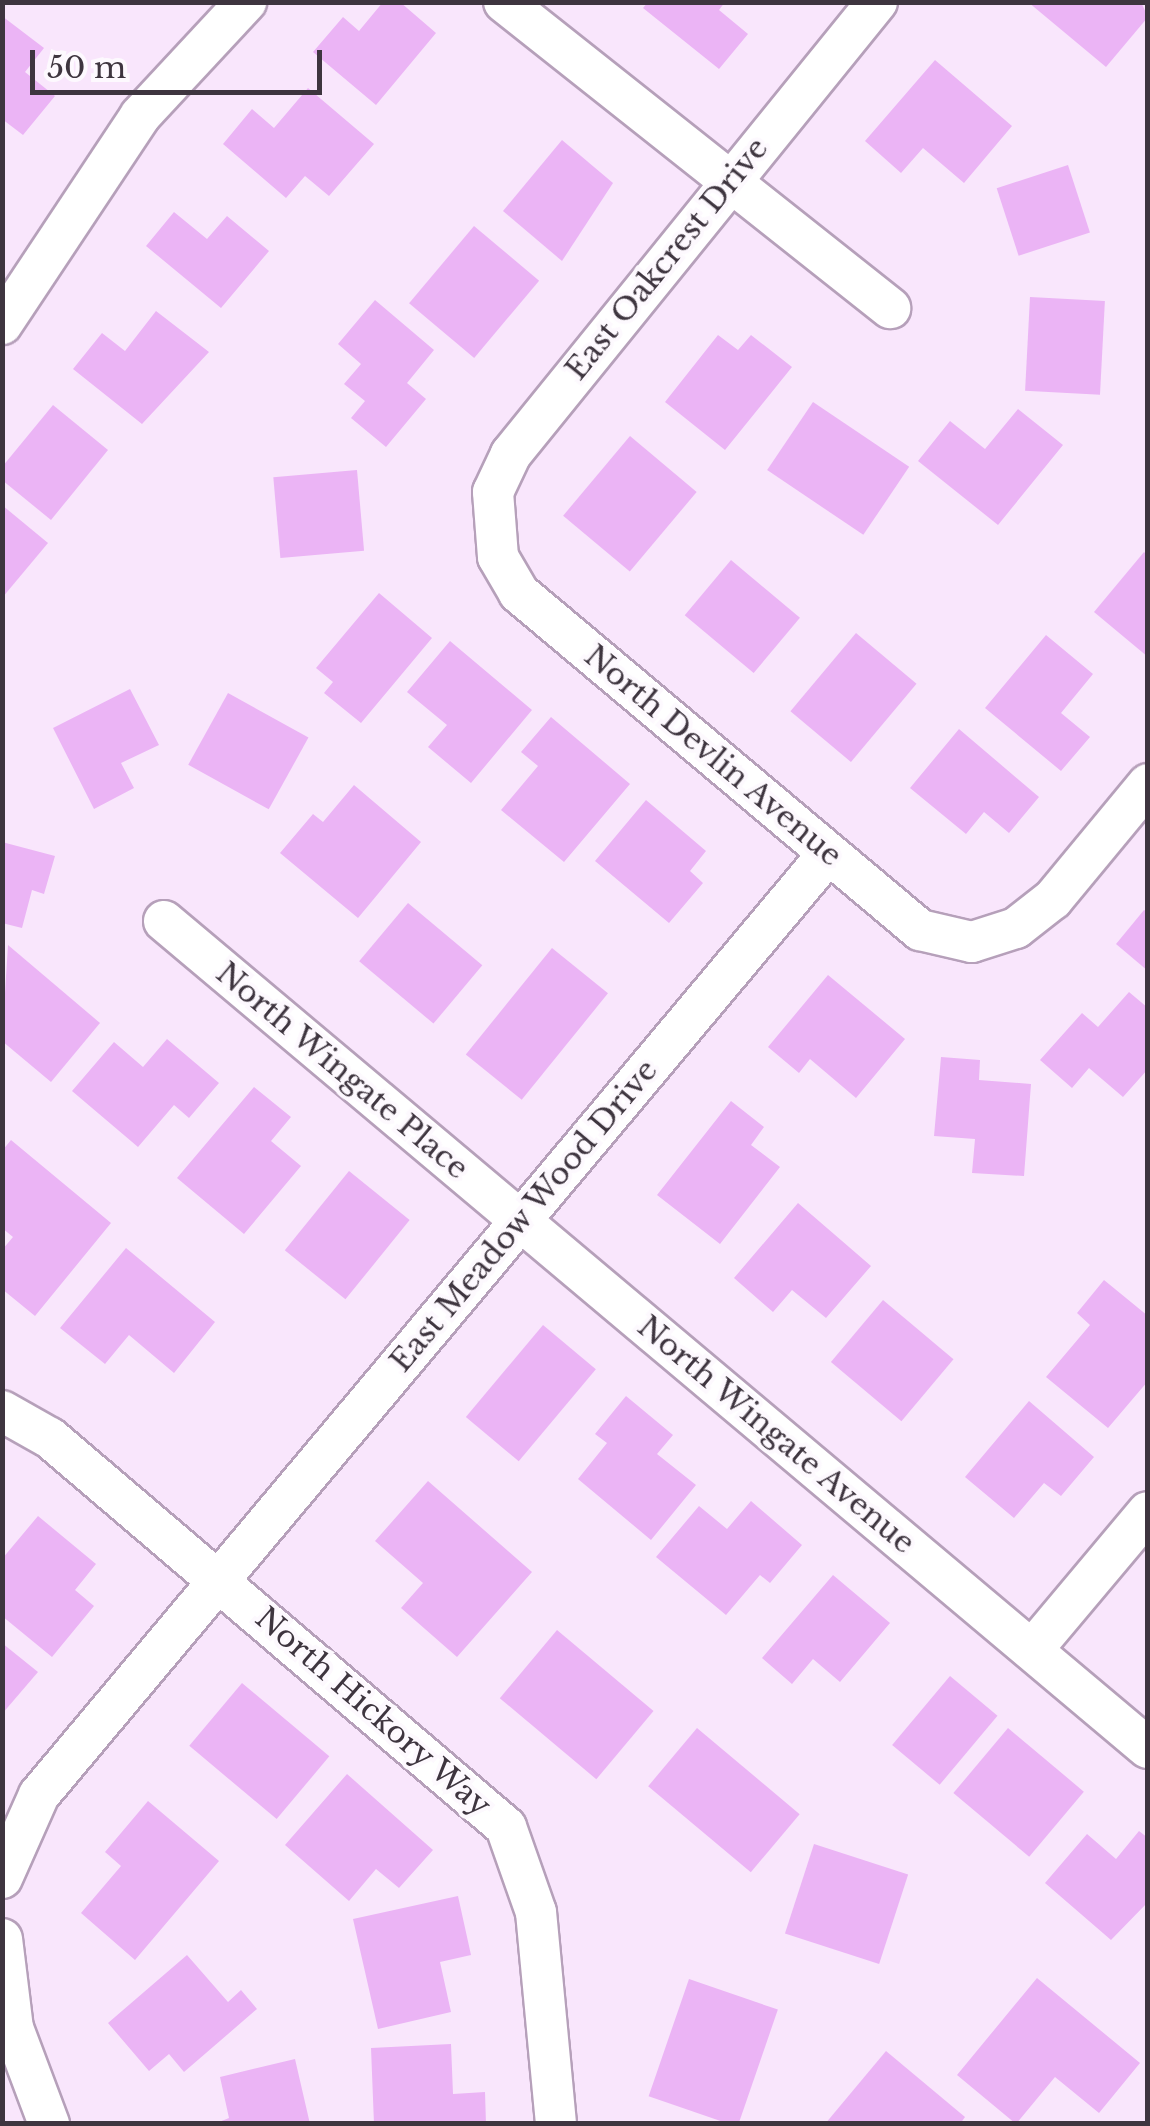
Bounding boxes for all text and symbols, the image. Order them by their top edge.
scale bar [35,30,328,92]
text: 50 m [47,49,126,86]
street label: East Oakcrest Drive [558,131,776,387]
street label: North Devlin Avenue [577,638,849,874]
street label: North Wingate Place [208,955,476,1187]
street label: East Meadow Wood Drive [382,1052,666,1380]
street label: North Wingate Avenue [629,1308,923,1562]
street label: North Hickory Way [247,1599,499,1825]

